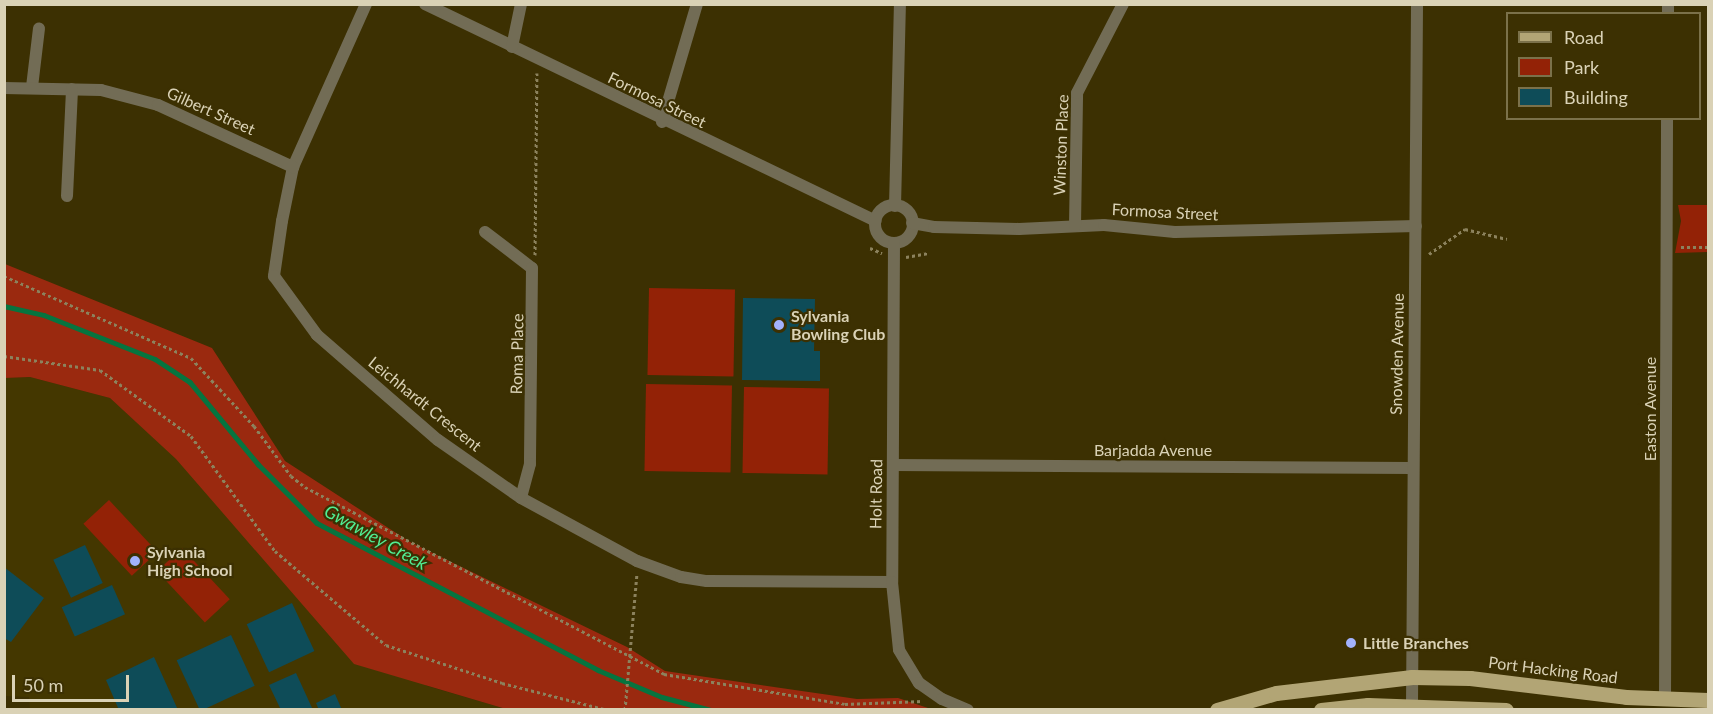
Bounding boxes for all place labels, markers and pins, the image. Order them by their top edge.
place label: Sylvania Bowling Club [791,306,885,344]
marker: Sylvania Bowling Club [772,318,786,332]
place label: Sylvania High School [147,542,232,580]
marker: Sylvania High School [128,554,142,568]
place label: Little Branches [1363,633,1469,653]
marker: Little Branches [1344,636,1358,650]

